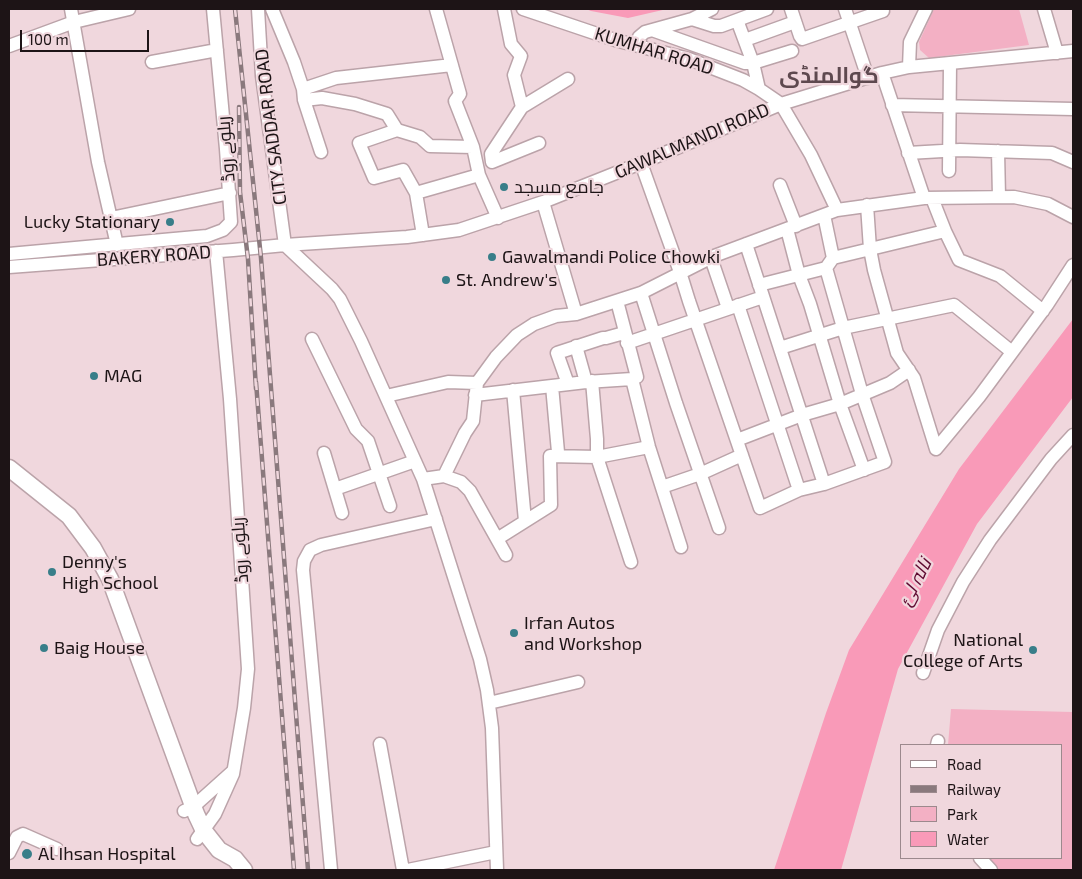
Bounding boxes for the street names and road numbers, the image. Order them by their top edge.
street label: KUMHAR ROAD [592,23,716,79]
street label: CITY SADDAR ROAD [251,48,291,206]
street label: GAWALMANDI ROAD [611,99,773,183]
street label: ریلوے روڈ [212,115,240,183]
street label: BAKERY ROAD [96,241,212,271]
street label: ریلوے روڈ [227,516,253,584]

